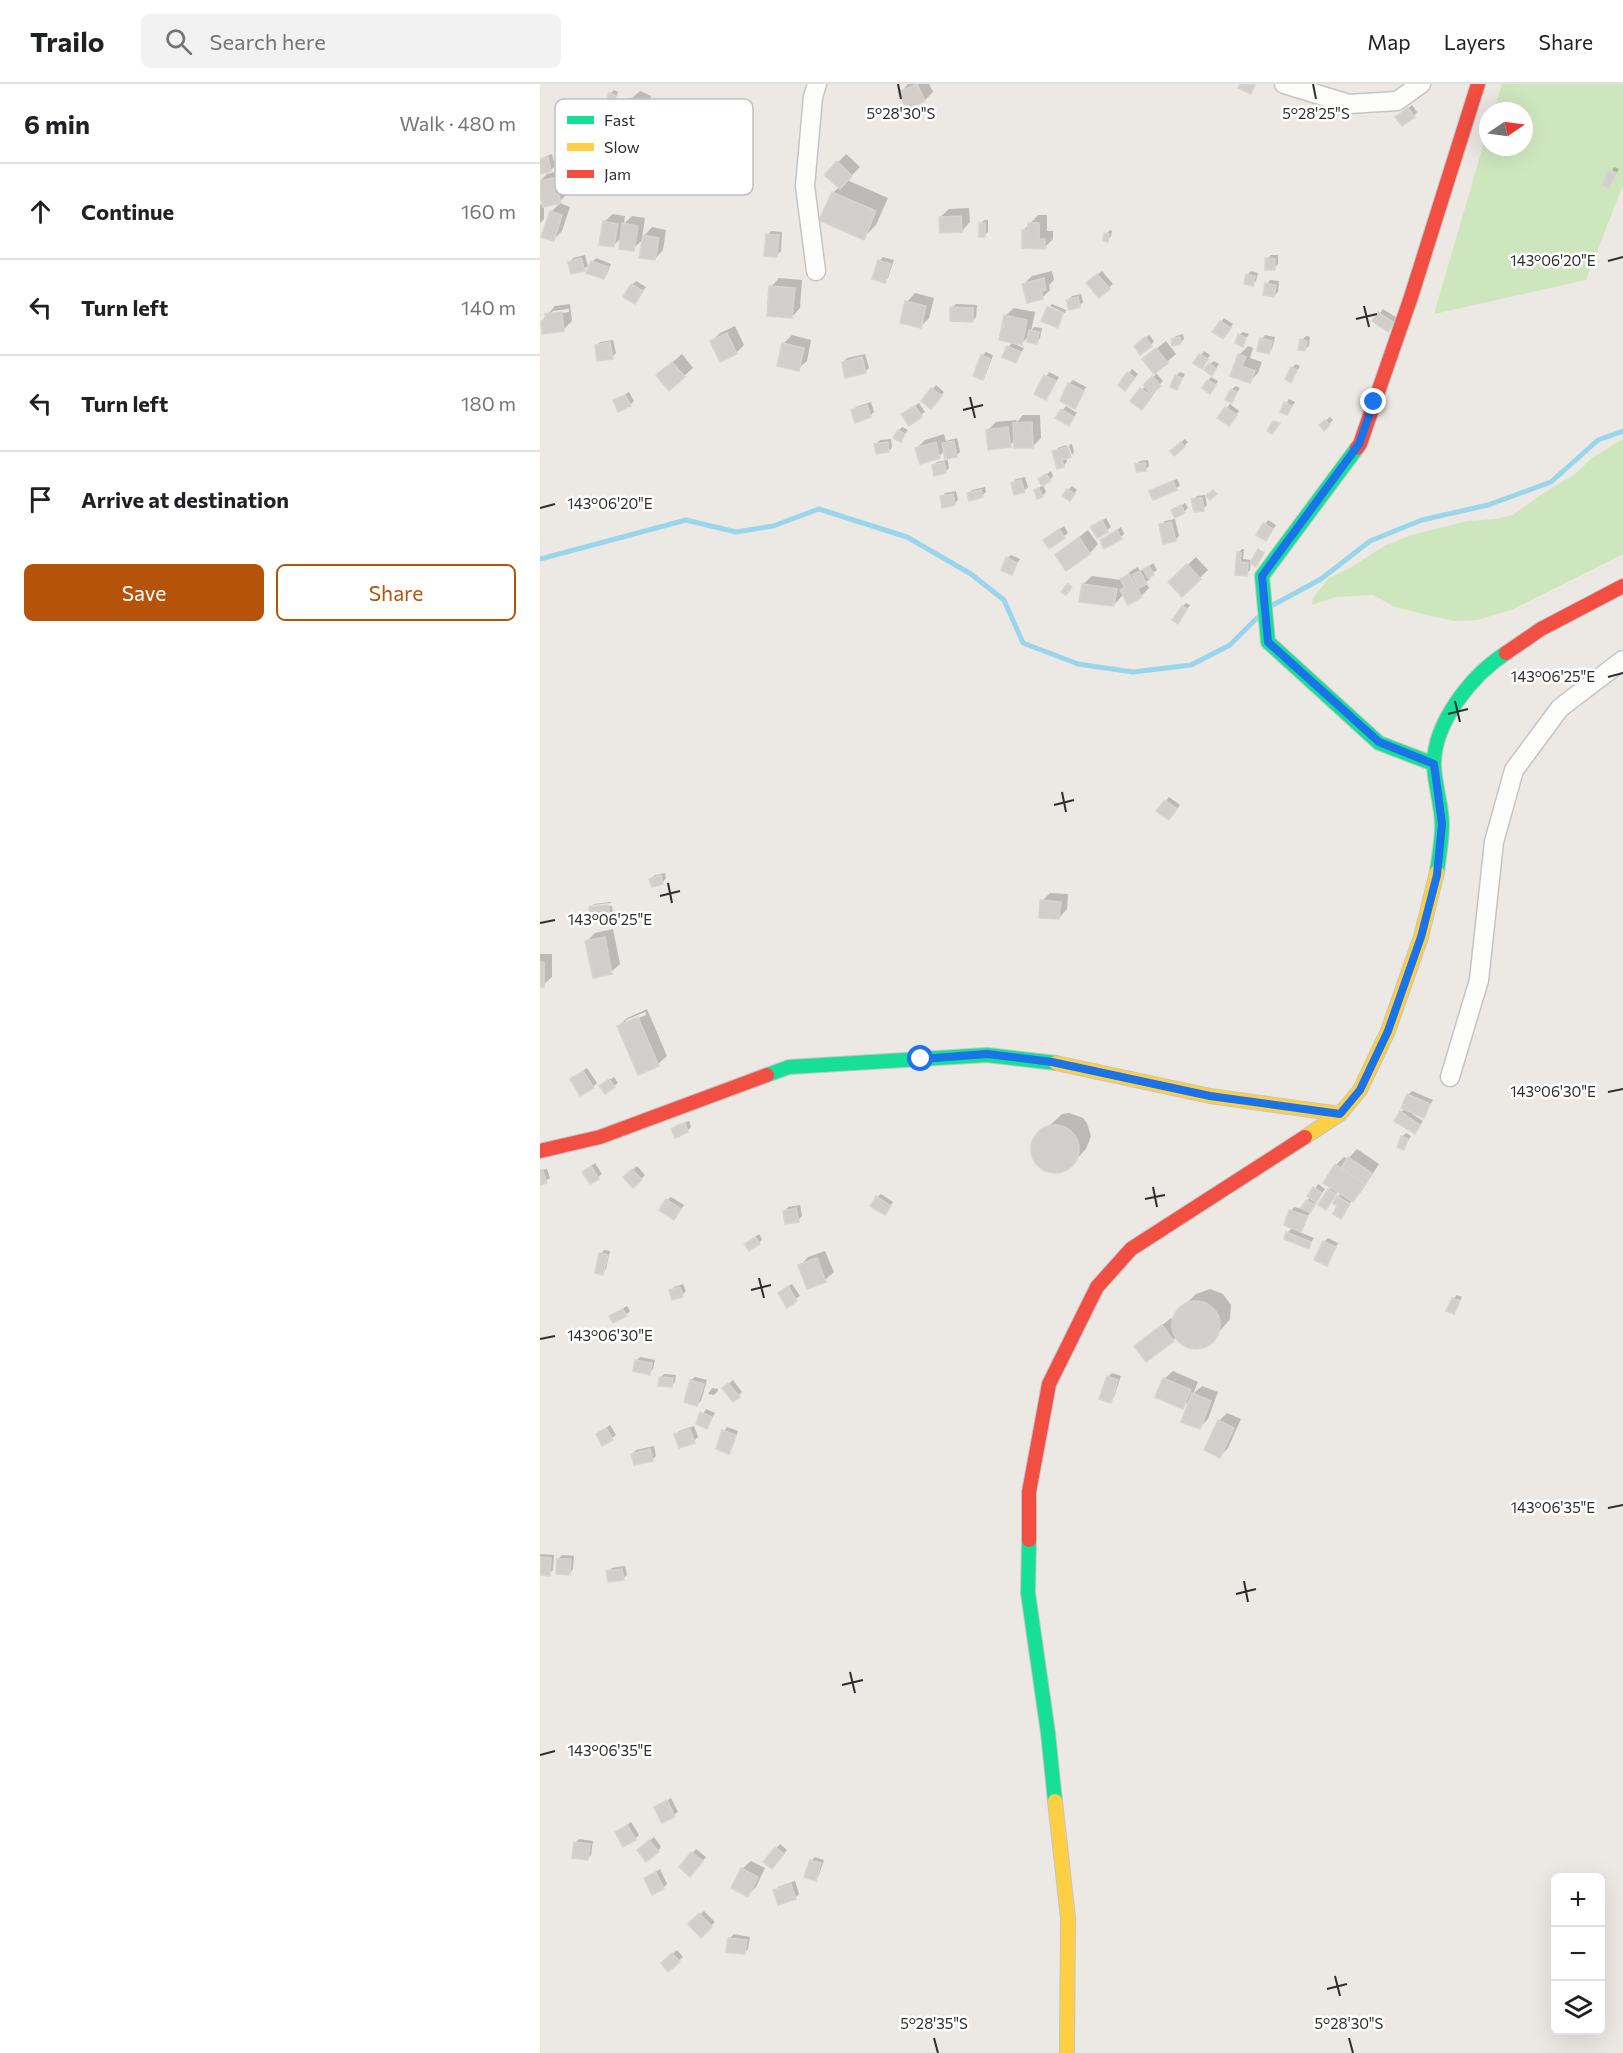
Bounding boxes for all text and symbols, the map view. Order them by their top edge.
search box [141,14,561,68]
text: Trailo [30,24,105,58]
icon: search [162,25,195,58]
text: Search here [210,28,326,55]
text: Map [1367,29,1411,54]
text: Layers [1444,29,1506,54]
text: Share [1539,29,1593,54]
legend [555,99,753,195]
north arrow [1479,102,1533,156]
text: 5°28'30"S [867,104,936,122]
text: 5°28'25"S [1282,104,1350,122]
text: 6 min [24,108,90,139]
text: Fast [604,110,635,129]
text: Walk · 480 m [399,111,516,135]
text: Slow [604,137,640,156]
text: Jam [604,164,631,183]
icon: ahead [24,195,57,228]
text: Continue [81,198,174,225]
text: 160 m [461,199,516,223]
text: 143°06'20"E [1510,251,1596,269]
icon: left [24,291,57,324]
text: Turn left [81,294,168,321]
text: 140 m [461,295,516,319]
icon: left [24,387,57,420]
route end [1360,388,1386,414]
text: Turn left [81,390,168,417]
text: 180 m [461,391,516,415]
icon: arrive [24,483,57,516]
text: Arrive at destination [81,486,289,513]
text: 143°06'20"E [567,494,653,512]
button: Save [24,564,264,621]
button: Share [276,564,516,621]
text: 143°06'25"E [1511,667,1595,685]
text: 143°06'25"E [568,910,652,928]
route start [907,1045,933,1071]
text: 143°06'30"E [1510,1082,1596,1100]
text: 143°06'30"E [567,1326,653,1344]
text: 143°06'35"E [1511,1498,1595,1516]
text: 143°06'35"E [568,1741,652,1759]
map controls [1551,1873,1605,2035]
button: + [1551,1873,1605,1927]
button: − [1551,1927,1605,1981]
button: layers [1551,1981,1605,2035]
text: 5°28'35"S [900,2014,968,2032]
text: 5°28'30"S [1315,2014,1384,2032]

